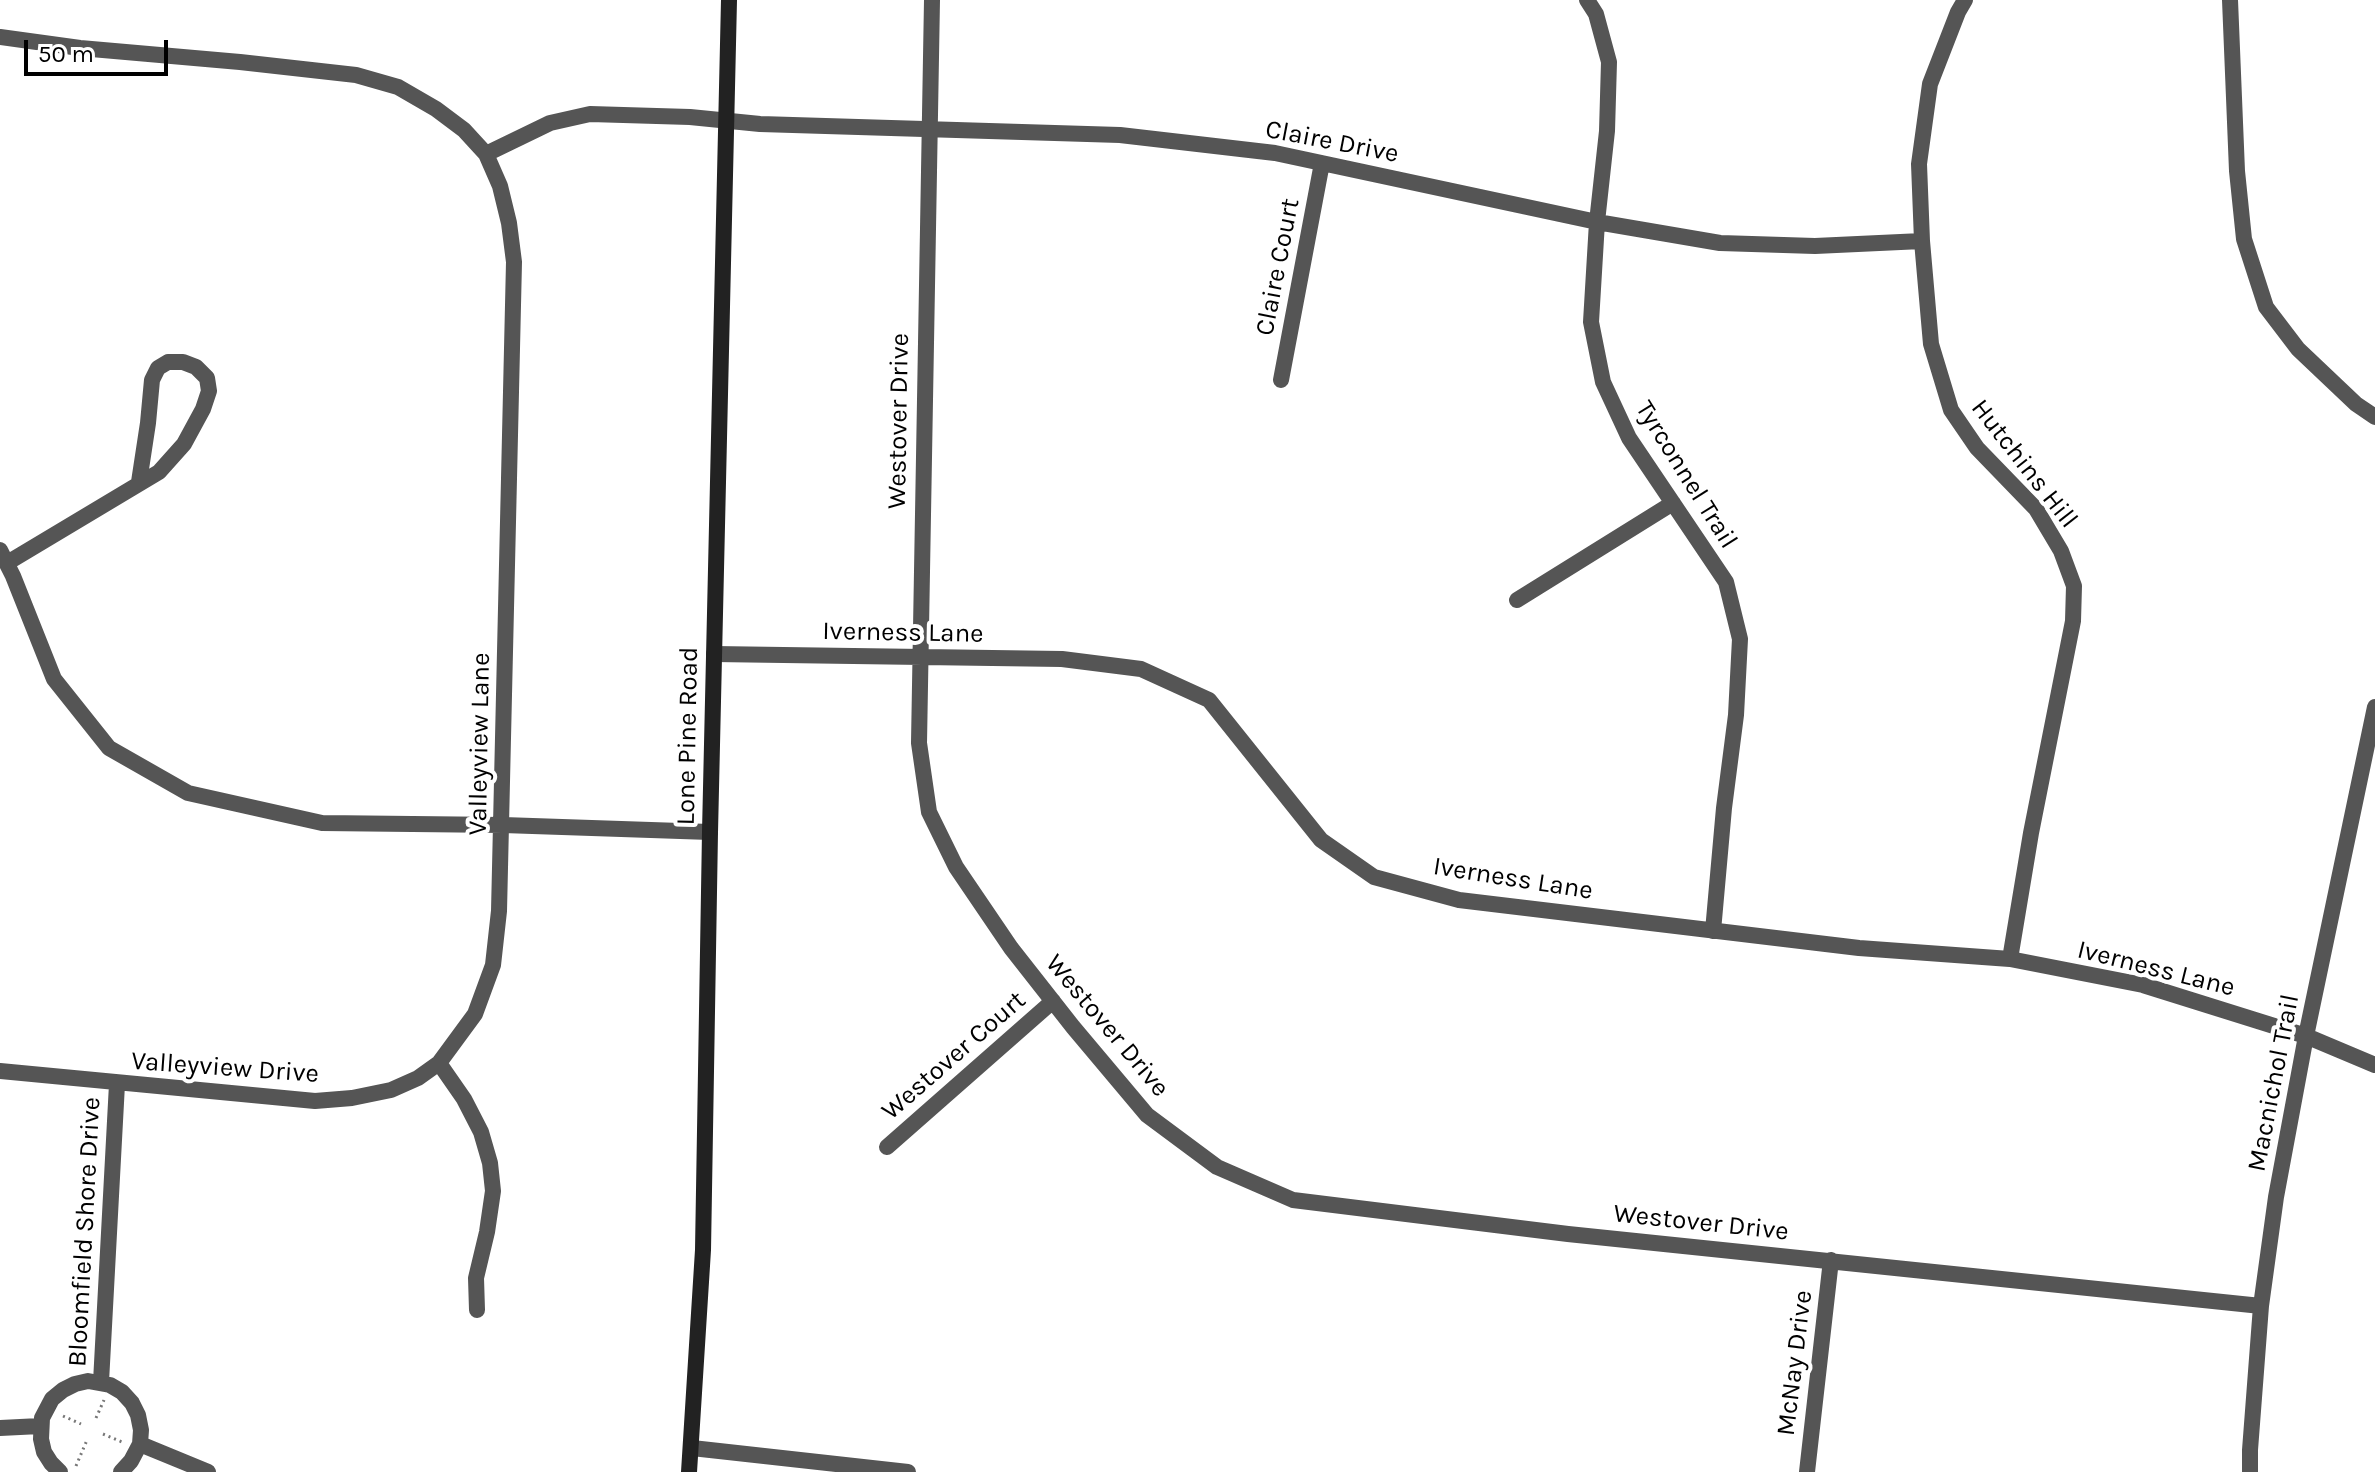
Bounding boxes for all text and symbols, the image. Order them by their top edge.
scale bar [28,24,172,74]
text: 50 m [38,40,94,68]
street label: Claire Drive [1263,114,1401,170]
street label: Claire Court [1249,196,1307,338]
street label: Westover Drive [882,333,916,509]
street label: Hutchins Hill [1964,393,2084,535]
street label: Tyrconnel Trail [1628,395,1744,555]
street label: Iverness Lane [822,616,984,650]
street label: Lone Pine Road [671,646,705,826]
street label: Valleyview Lane [463,652,497,836]
street label: Iverness Lane [1431,851,1595,907]
street label: Iverness Lane [2074,934,2238,1004]
street label: Westover Drive [1038,949,1176,1103]
street label: Westover Court [876,985,1032,1127]
street label: Macnichol Trail [2242,992,2306,1174]
street label: Valleyview Drive [130,1046,320,1090]
street label: Bloomfield Shore Drive [62,1096,108,1368]
street label: Westover Drive [1612,1198,1790,1248]
street label: McNay Drive [1771,1288,1819,1438]

